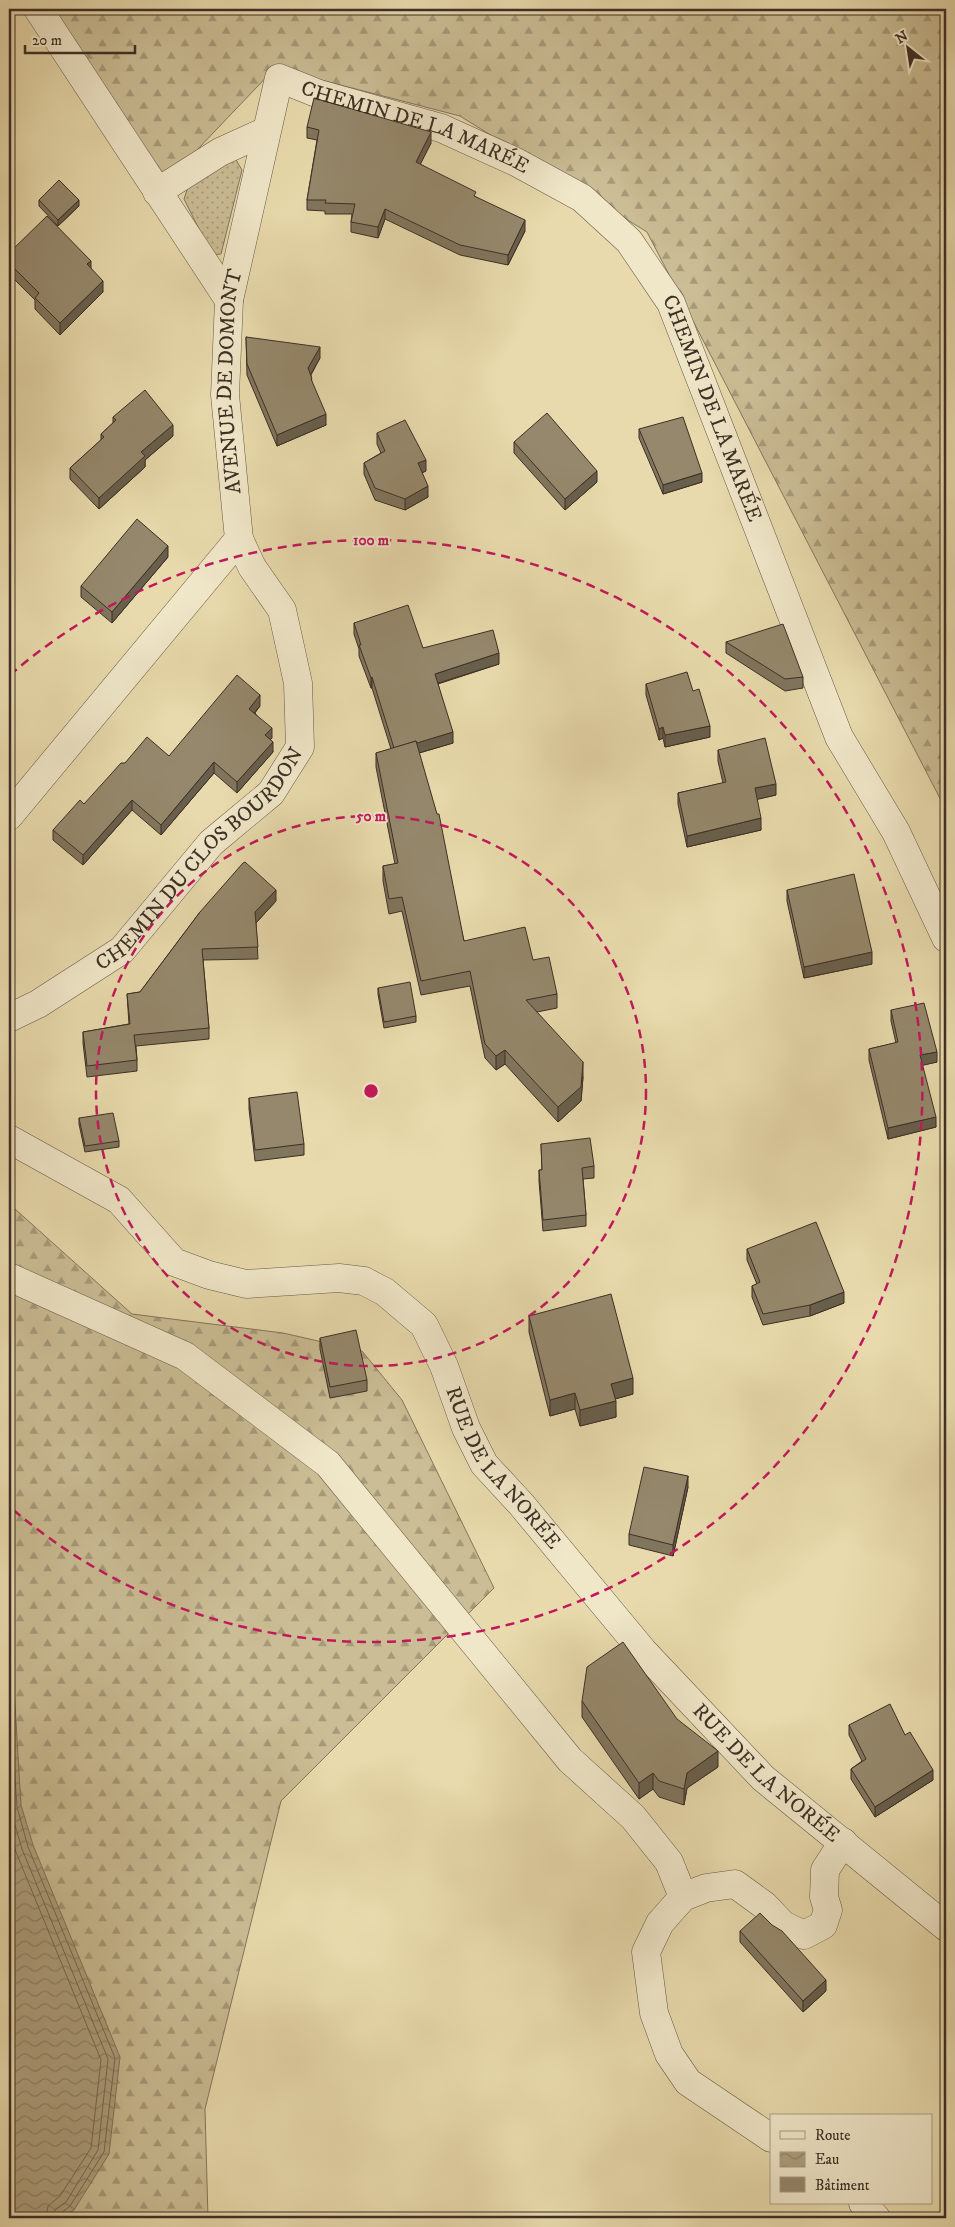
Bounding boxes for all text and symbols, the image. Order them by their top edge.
scale bar [25,22,135,54]
north arrow [882,22,932,72]
text: N [893,27,912,48]
text: 20 m [32,31,62,50]
street label: CHEMIN DE LA MARÉE [297,75,534,180]
street label: AVENUE DE DOMONT [212,266,249,495]
street label: CHEMIN DE LA MARÉE [656,290,767,525]
text: 100 m [353,531,390,550]
street label: CHEMIN DU CLOS BOURDON [91,742,309,977]
text: 50 m [355,807,387,826]
centre of rings [362,1082,380,1100]
street label: RUE DE LA NORÉE [439,1383,566,1555]
street label: RUE DE LA NORÉE [687,1698,845,1848]
legend [770,2114,932,2204]
text: Route [815,2126,850,2145]
text: Eau [815,2150,839,2169]
text: Bâtiment [815,2176,870,2195]

